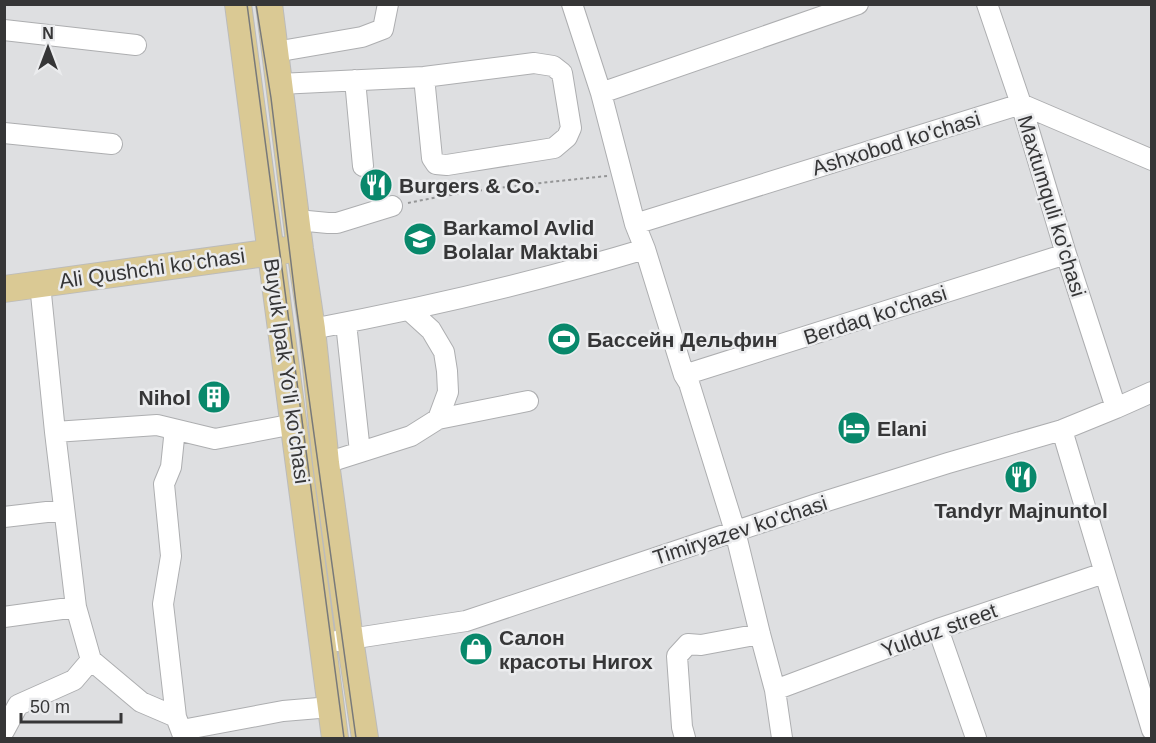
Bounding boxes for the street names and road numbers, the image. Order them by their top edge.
street label: Ashxobod ko'chasi [809,106,983,180]
street label: Maxtumquli ko'chasi [1013,113,1091,299]
street label: Ali Qushchi ko'chasi [58,244,246,292]
street label: Buyuk Ipak Yo'li ko'chasi [260,257,314,485]
street label: Berdaq ko'chasi [801,281,949,349]
street label: Timiryazev ko'chasi [650,491,830,569]
street label: Yulduz street [878,598,1000,662]

